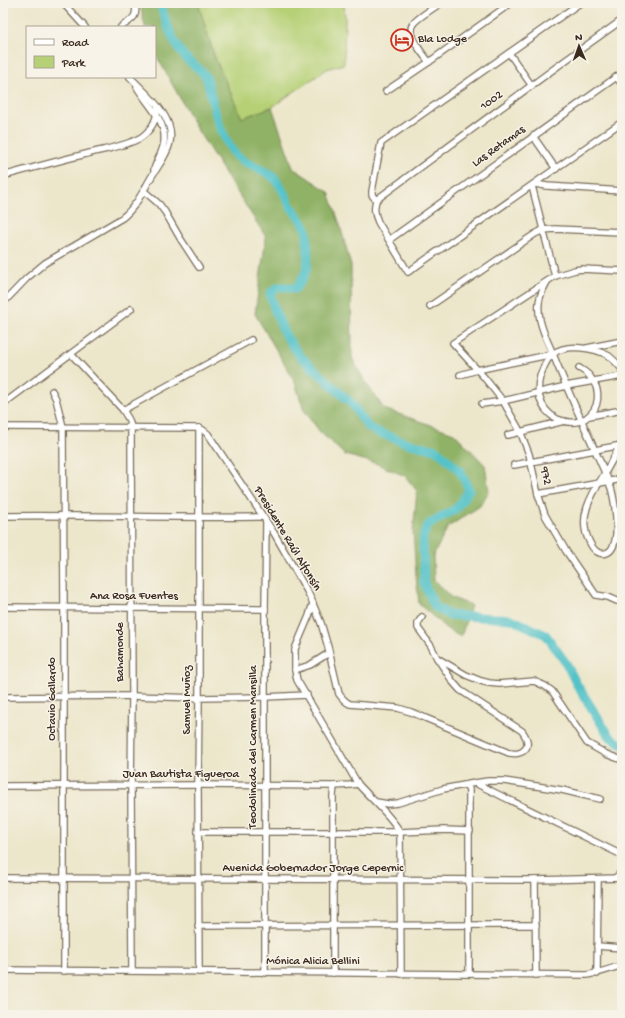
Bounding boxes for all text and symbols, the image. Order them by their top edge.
legend [26,26,156,78]
north arrow [559,26,599,66]
hotel icon: Bla Lodge [389,27,415,53]
text: N [575,32,583,44]
place label: Bla Lodge [417,33,468,47]
text: Road [62,37,89,51]
text: Park [61,57,87,71]
street label: 1002 [477,88,506,114]
street label: Las Retamas [470,123,529,171]
street label: 972 [536,465,554,486]
street label: Presidente Raúl Alfonsín [250,484,324,594]
street label: Ana Rosa Fuentes [90,590,179,604]
street label: Bahamonde [114,621,128,683]
street label: Octavio Gallardo [46,657,60,741]
street label: Samuel Muñoz [181,665,195,735]
street label: Teodolinada del Carmen Mansilla [247,665,261,830]
street label: Juan Bautista Figueroa [123,768,240,782]
street label: Avenida Gobernador Jorge Cepernic [223,862,404,876]
street label: Mónica Alicia Bellini [266,955,360,969]

